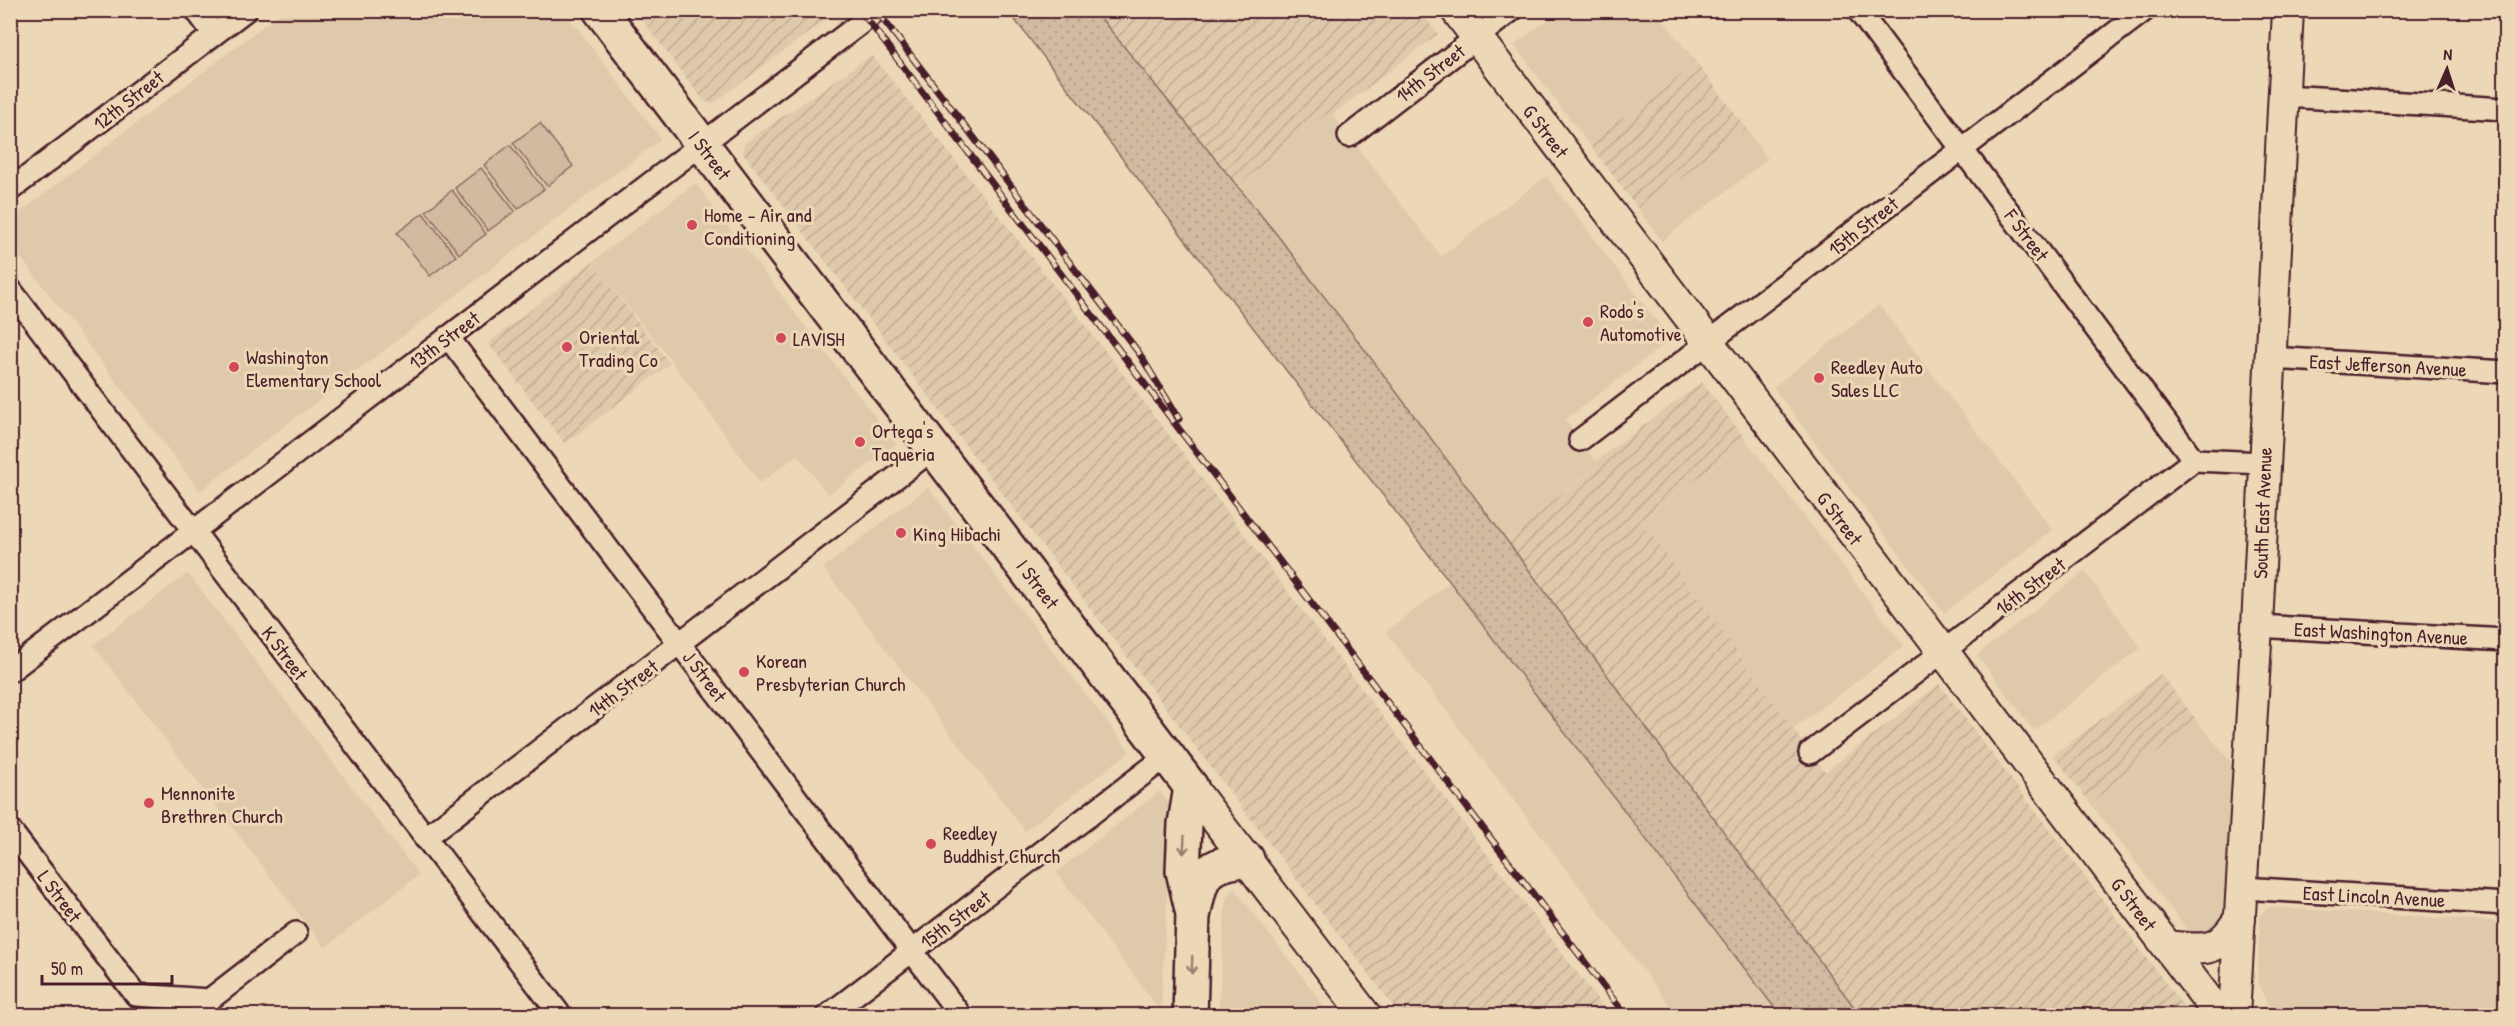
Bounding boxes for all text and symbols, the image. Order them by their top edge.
street label: 14th Street [1390,37,1471,109]
north arrow [2417,39,2477,99]
text: N [2443,43,2453,65]
street label: 12th Street [87,63,170,136]
street label: G Street [1517,99,1576,164]
street label: I Street [682,125,738,186]
street label: 15th Street [1822,189,1905,262]
place label: Home - Air and Conditioning [704,201,812,251]
street label: F Street [1998,203,2056,267]
marker: Home - Air and Conditioning [685,218,699,232]
place label: Rodo's Automotive [1600,297,1682,347]
street label: 13th Street [403,304,486,376]
marker: Rodo's Automotive [1581,315,1595,329]
place label: Oriental Trading Co [579,323,658,373]
place label: LAVISH [793,325,845,352]
marker: LAVISH [774,331,788,345]
marker: Oriental Trading Co [560,340,574,354]
place label: Washington Elementary School [246,343,382,393]
street label: East Jefferson Avenue [2309,347,2467,383]
place label: Reedley Auto Sales LLC [1831,353,1923,403]
marker: Washington Elementary School [227,360,241,374]
marker: Reedley Auto Sales LLC [1812,371,1826,385]
place label: Ortega's Taqueria [872,417,935,467]
marker: Ortega's Taqueria [853,435,867,449]
street label: South East Avenue [2246,447,2278,579]
street label: G Street [1811,486,1870,551]
place label: King Hibachi [913,520,1001,547]
marker: King Hibachi [894,526,908,540]
street label: 16th Street [1989,550,2072,621]
street label: I Street [1010,554,1066,615]
street label: East Washington Avenue [2293,615,2469,651]
street label: K Street [256,620,315,687]
street label: J Street [677,644,734,708]
place label: Korean Presbyterian Church [756,647,905,697]
street label: 14th Street [582,652,664,723]
marker: Korean Presbyterian Church [737,665,751,679]
place label: Mennonite Brethren Church [161,779,283,829]
marker: Mennonite Brethren Church [142,796,156,810]
place label: Reedley Buddhist Church [943,819,1060,869]
one-way arrow [1179,835,1190,855]
marker: Reedley Buddhist Church [924,837,938,851]
street label: L Street [32,864,89,928]
street label: G Street [2105,872,2164,937]
street label: East Lincoln Avenue [2302,879,2446,913]
street label: 15th Street [914,883,997,955]
scale bar [42,948,172,986]
one-way arrow [1186,954,1197,974]
text: 50 m [51,956,83,981]

